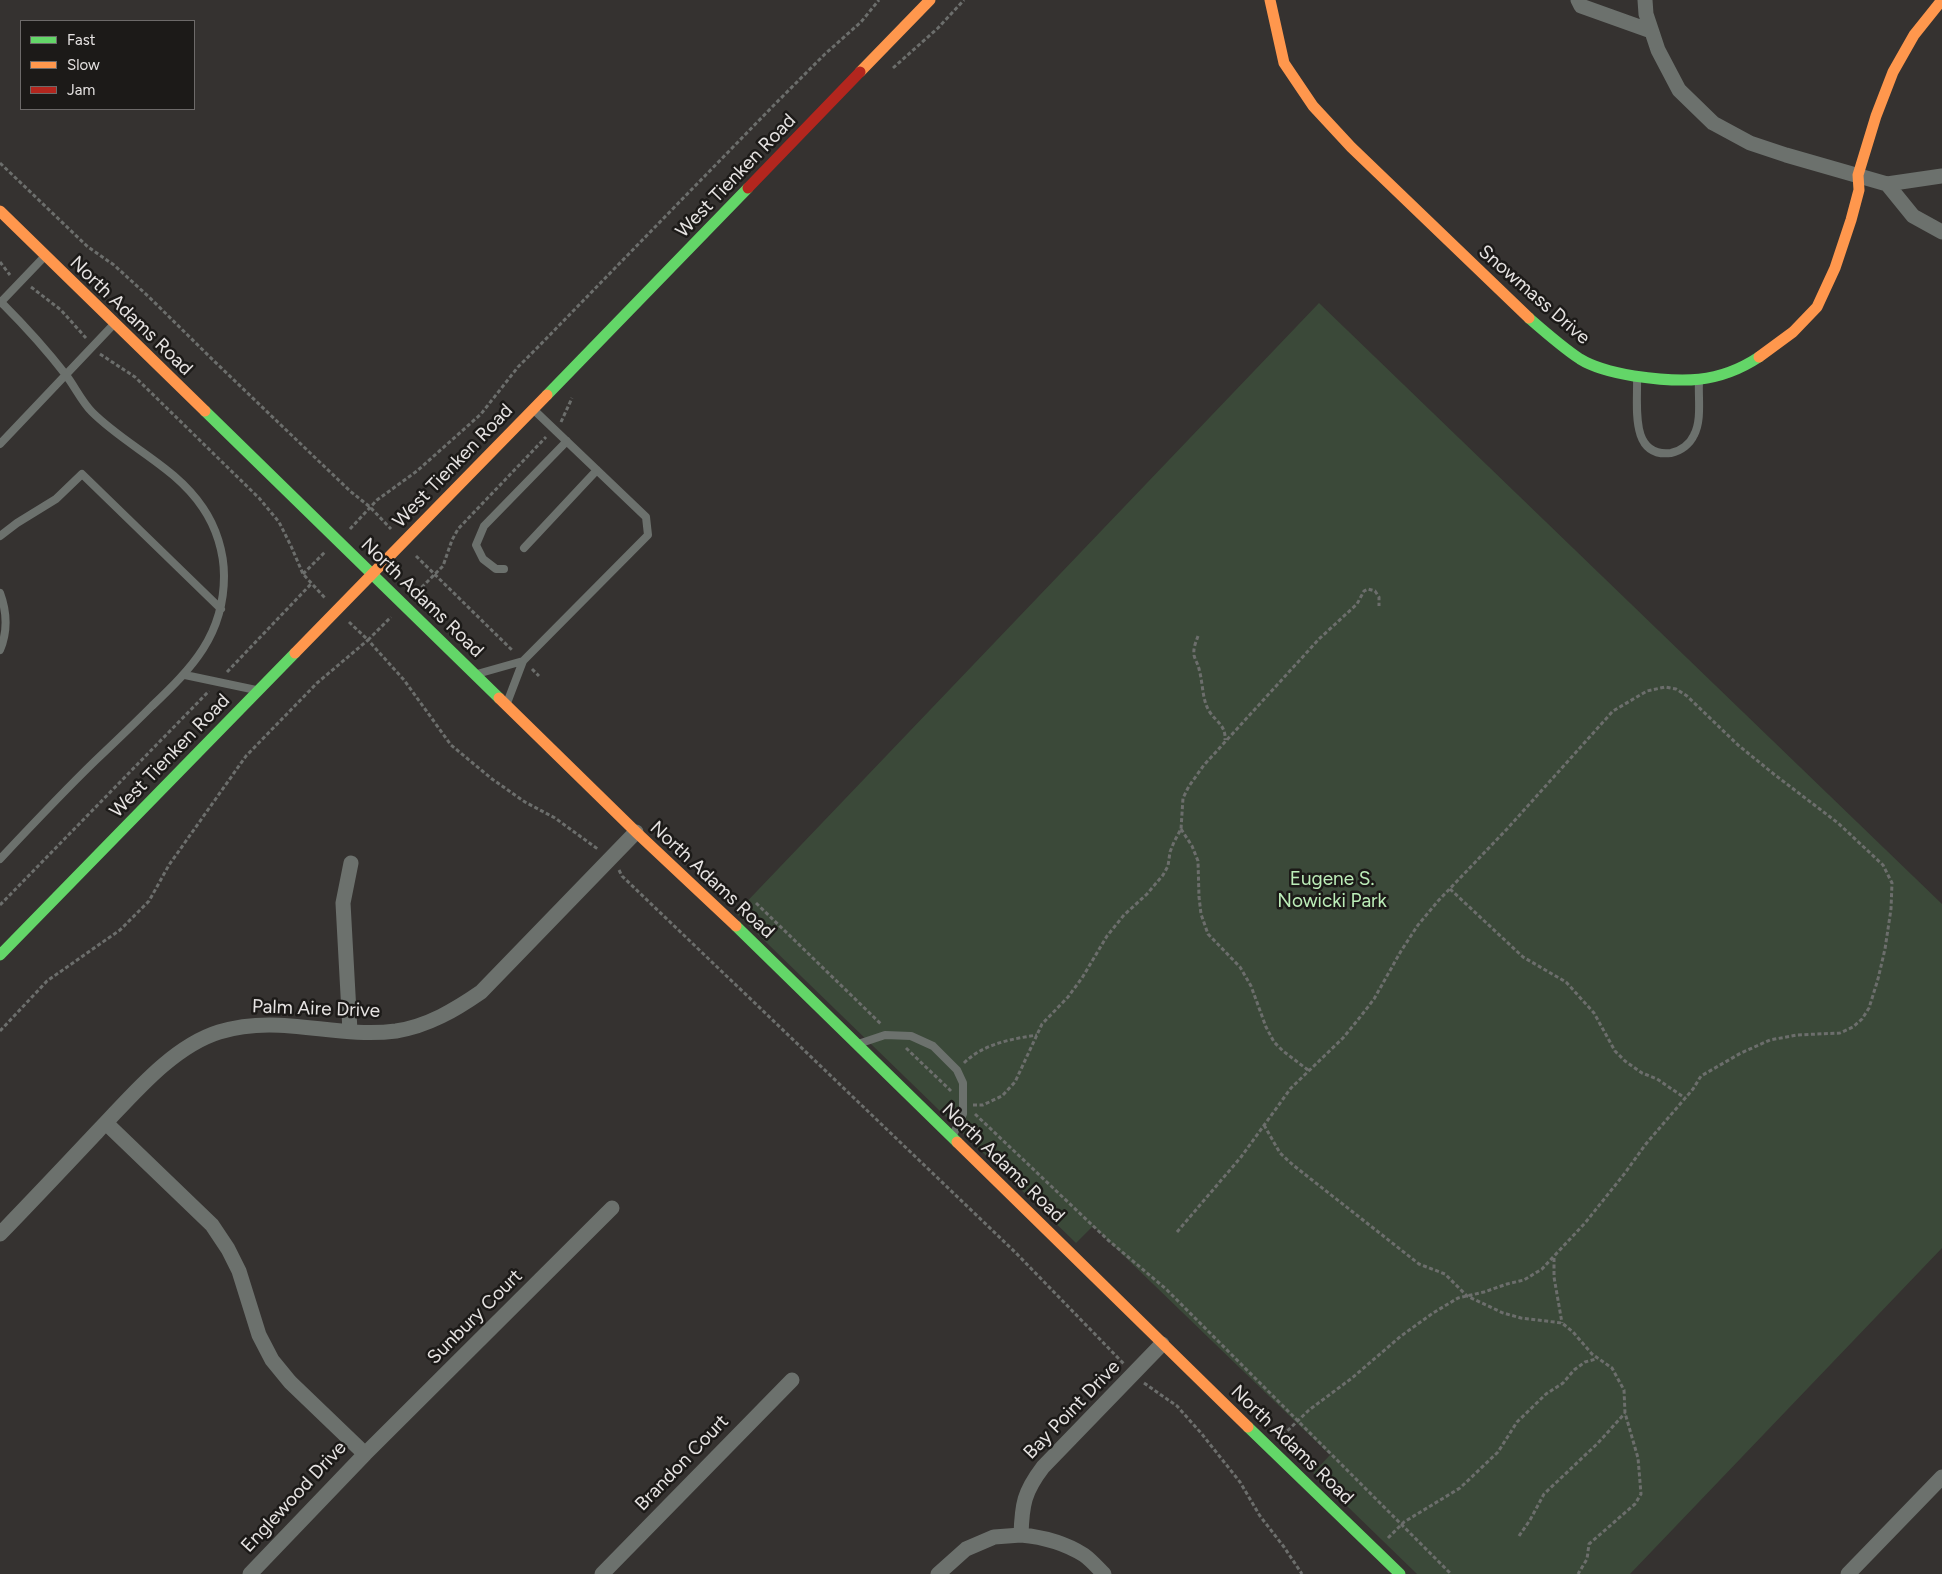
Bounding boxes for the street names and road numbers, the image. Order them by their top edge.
street label: West Tienken Road [671,110,801,242]
street label: Snowmass Drive [1474,240,1594,350]
street label: North Adams Road [65,252,197,380]
street label: West Tienken Road [388,400,518,532]
street label: North Adams Road [356,534,488,662]
street label: West Tienken Road [105,690,235,822]
street label: North Adams Road [645,817,779,943]
street label: Palm Aire Drive [252,995,380,1023]
street label: North Adams Road [937,1099,1069,1227]
street label: Sunbury Court [423,1265,527,1369]
street label: Bay Point Drive [1019,1356,1125,1464]
street label: North Adams Road [1226,1381,1358,1509]
street label: Brandon Court [630,1410,734,1516]
street label: Englewood Drive [237,1437,351,1557]

